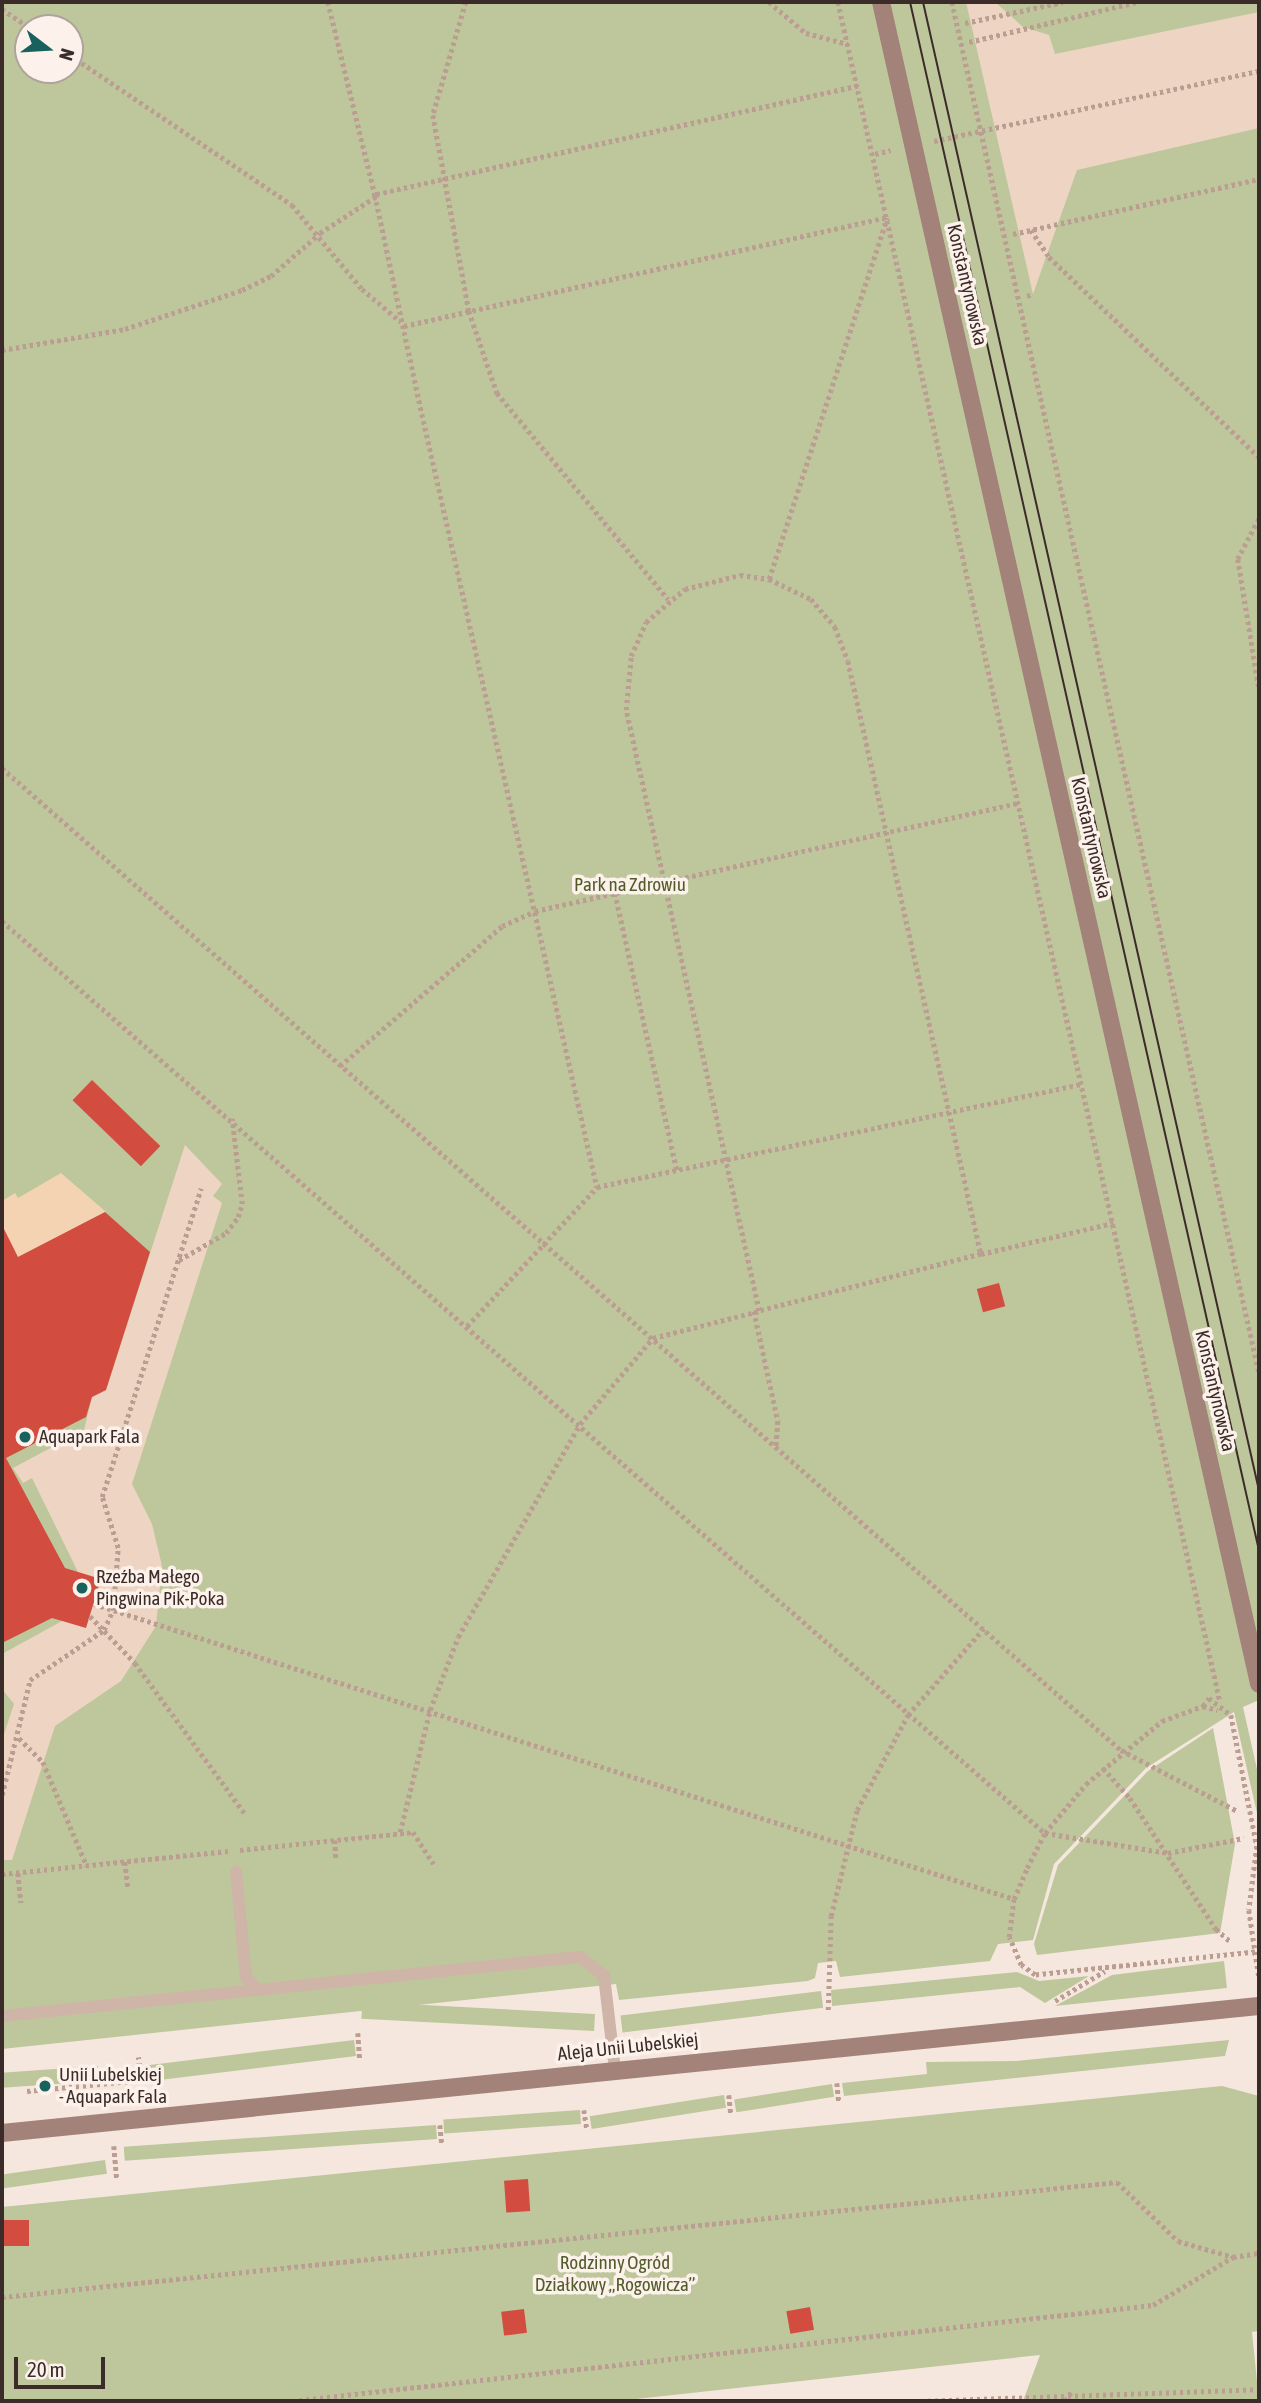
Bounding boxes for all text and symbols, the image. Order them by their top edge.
north arrow [14,14,84,84]
text: N [55,46,79,63]
street label: Konstantynowska [942,222,992,348]
street label: Konstantynowska [1066,775,1116,901]
park label: Park na Zdrowiu [574,874,686,896]
street label: Konstantynowska [1190,1328,1240,1454]
place label: Aquapark Fala [39,1426,140,1448]
marker: Aquapark Fala [17,1429,33,1445]
place label: Rzeźba Małego Pingwina Pik-Poka [96,1566,225,1610]
marker: Rzeźba Małego Pingwina Pik-Poka [74,1580,90,1596]
street label: Aleja Unii Lubelskiej [556,2028,700,2066]
place label: Unii Lubelskiej - Aquapark Fala [59,2064,167,2108]
marker: Unii Lubelskiej - Aquapark Fala [37,2078,53,2094]
park label: Rodzinny Ogród Działkowy „Rogowicza” [535,2252,695,2296]
scale bar [18,2344,108,2388]
text: 20 m [27,2357,65,2381]

